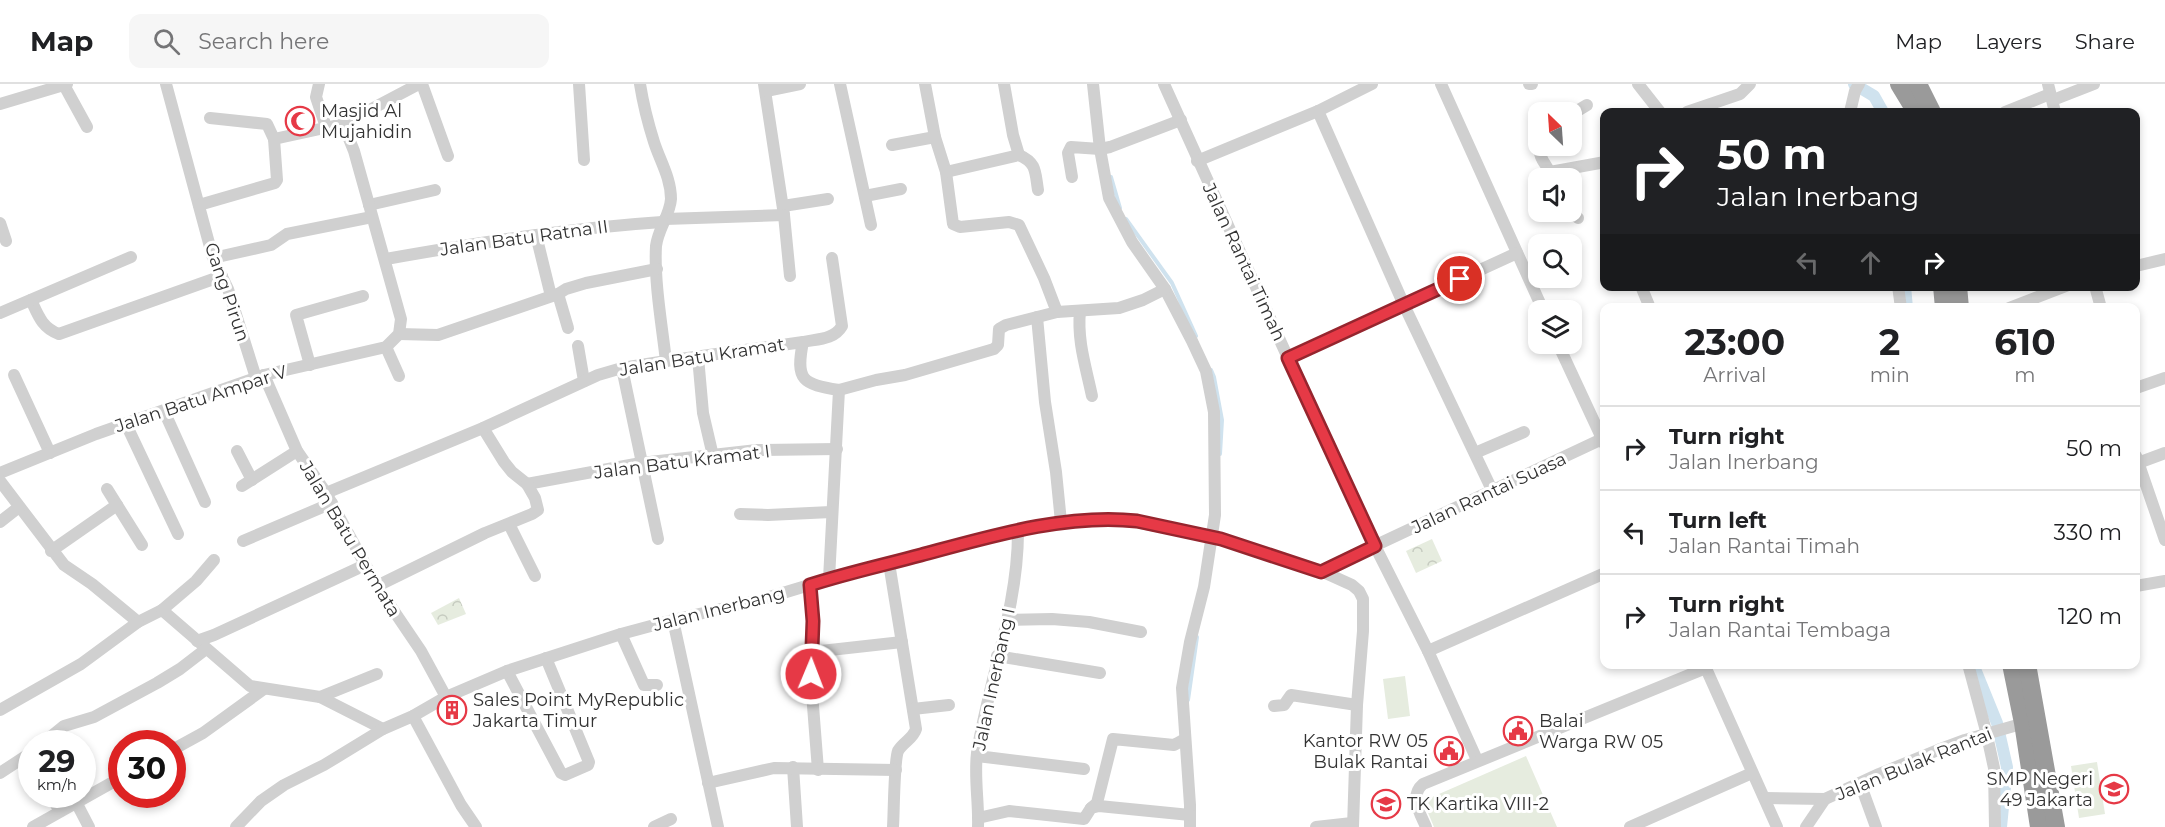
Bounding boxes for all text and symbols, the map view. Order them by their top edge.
search box [129,14,549,68]
text: Map [30,24,93,58]
icon: search [150,25,183,58]
text: Search here [198,28,329,55]
text: Map [1895,29,1942,54]
text: Layers [1975,29,2042,54]
text: Share [2075,29,2135,54]
place label: Masjid Al Mujahidin [321,100,412,143]
north arrow [1528,102,1582,156]
map controls [1528,102,1582,354]
mosque icon: Masjid Al Mujahidin [284,105,316,137]
text: 50 m [1717,128,1826,180]
icon: right [1618,132,1696,210]
button: sound [1528,168,1582,222]
street label: Jalan Rantai Timah [1197,179,1290,345]
text: Jalan Inerbang [1717,180,1919,213]
street label: Jalan Batu Ratna II [438,215,609,261]
button: search [1528,234,1582,288]
street label: Gang Pirun [200,240,254,344]
icon: left [1791,246,1824,279]
icon: ahead [1854,246,1887,279]
icon: right [1917,246,1950,279]
pin [1434,253,1485,304]
icon: arrive [1443,262,1476,295]
button: layers [1528,300,1582,354]
text: 23:00 [1684,320,1785,364]
text: 2 [1879,320,1900,364]
text: 610 [1994,320,2056,364]
street label: Jalan Batu Kramat [617,333,786,381]
street label: Jalan Batu Ampar V [111,361,290,438]
text: Arrival [1703,363,1766,387]
text: min [1870,363,1910,387]
text: m [2014,363,2035,387]
text: Turn right [1669,423,1784,450]
icon: right [1618,432,1651,465]
text: 50 m [2066,435,2122,462]
street label: Jalan Batu Kramat I [592,440,771,484]
street label: Jalan Rantai Suasa [1407,448,1570,539]
text: Jalan Inerbang [1669,450,1819,474]
street label: Jalan Batu Permata [294,456,405,621]
text: Turn left [1669,507,1767,534]
icon: left [1618,516,1651,549]
text: 330 m [2054,519,2122,546]
text: Jalan Rantai Timah [1669,534,1860,558]
street label: Jalan Inerbang [650,582,787,636]
text: Turn right [1669,591,1784,618]
icon: right [1618,600,1651,633]
text: 120 m [2058,603,2122,630]
street label: Jalan Inerbang I [968,606,1020,753]
text: Jalan Rantai Tembaga [1669,618,1891,642]
position arrow [779,642,843,706]
place label: Sales Point MyRepublic Jakarta Timur [472,689,684,732]
building icon: Sales Point MyRepublic Jakarta Timur [436,694,468,726]
place label: Balai Warga RW 05 [1539,710,1663,753]
public building icon: Balai Warga RW 05 [1502,715,1534,747]
street label: Jalan Bulak Rantai [1832,723,1995,806]
speed limit sign: 30 [108,730,186,808]
place label: Kantor RW 05 Bulak Rantai [1303,730,1428,773]
public building icon: Kantor RW 05 Bulak Rantai [1433,735,1465,767]
text: 29 [39,743,75,780]
place label: SMP Negeri 49 Jakarta [1986,768,2093,811]
school or university icon: SMP Negeri 49 Jakarta [2098,773,2130,805]
text: km/h [37,775,77,794]
school or university icon: TK Kartika VIII-2 [1370,788,1402,820]
place label: TK Kartika VIII-2 [1407,793,1549,815]

